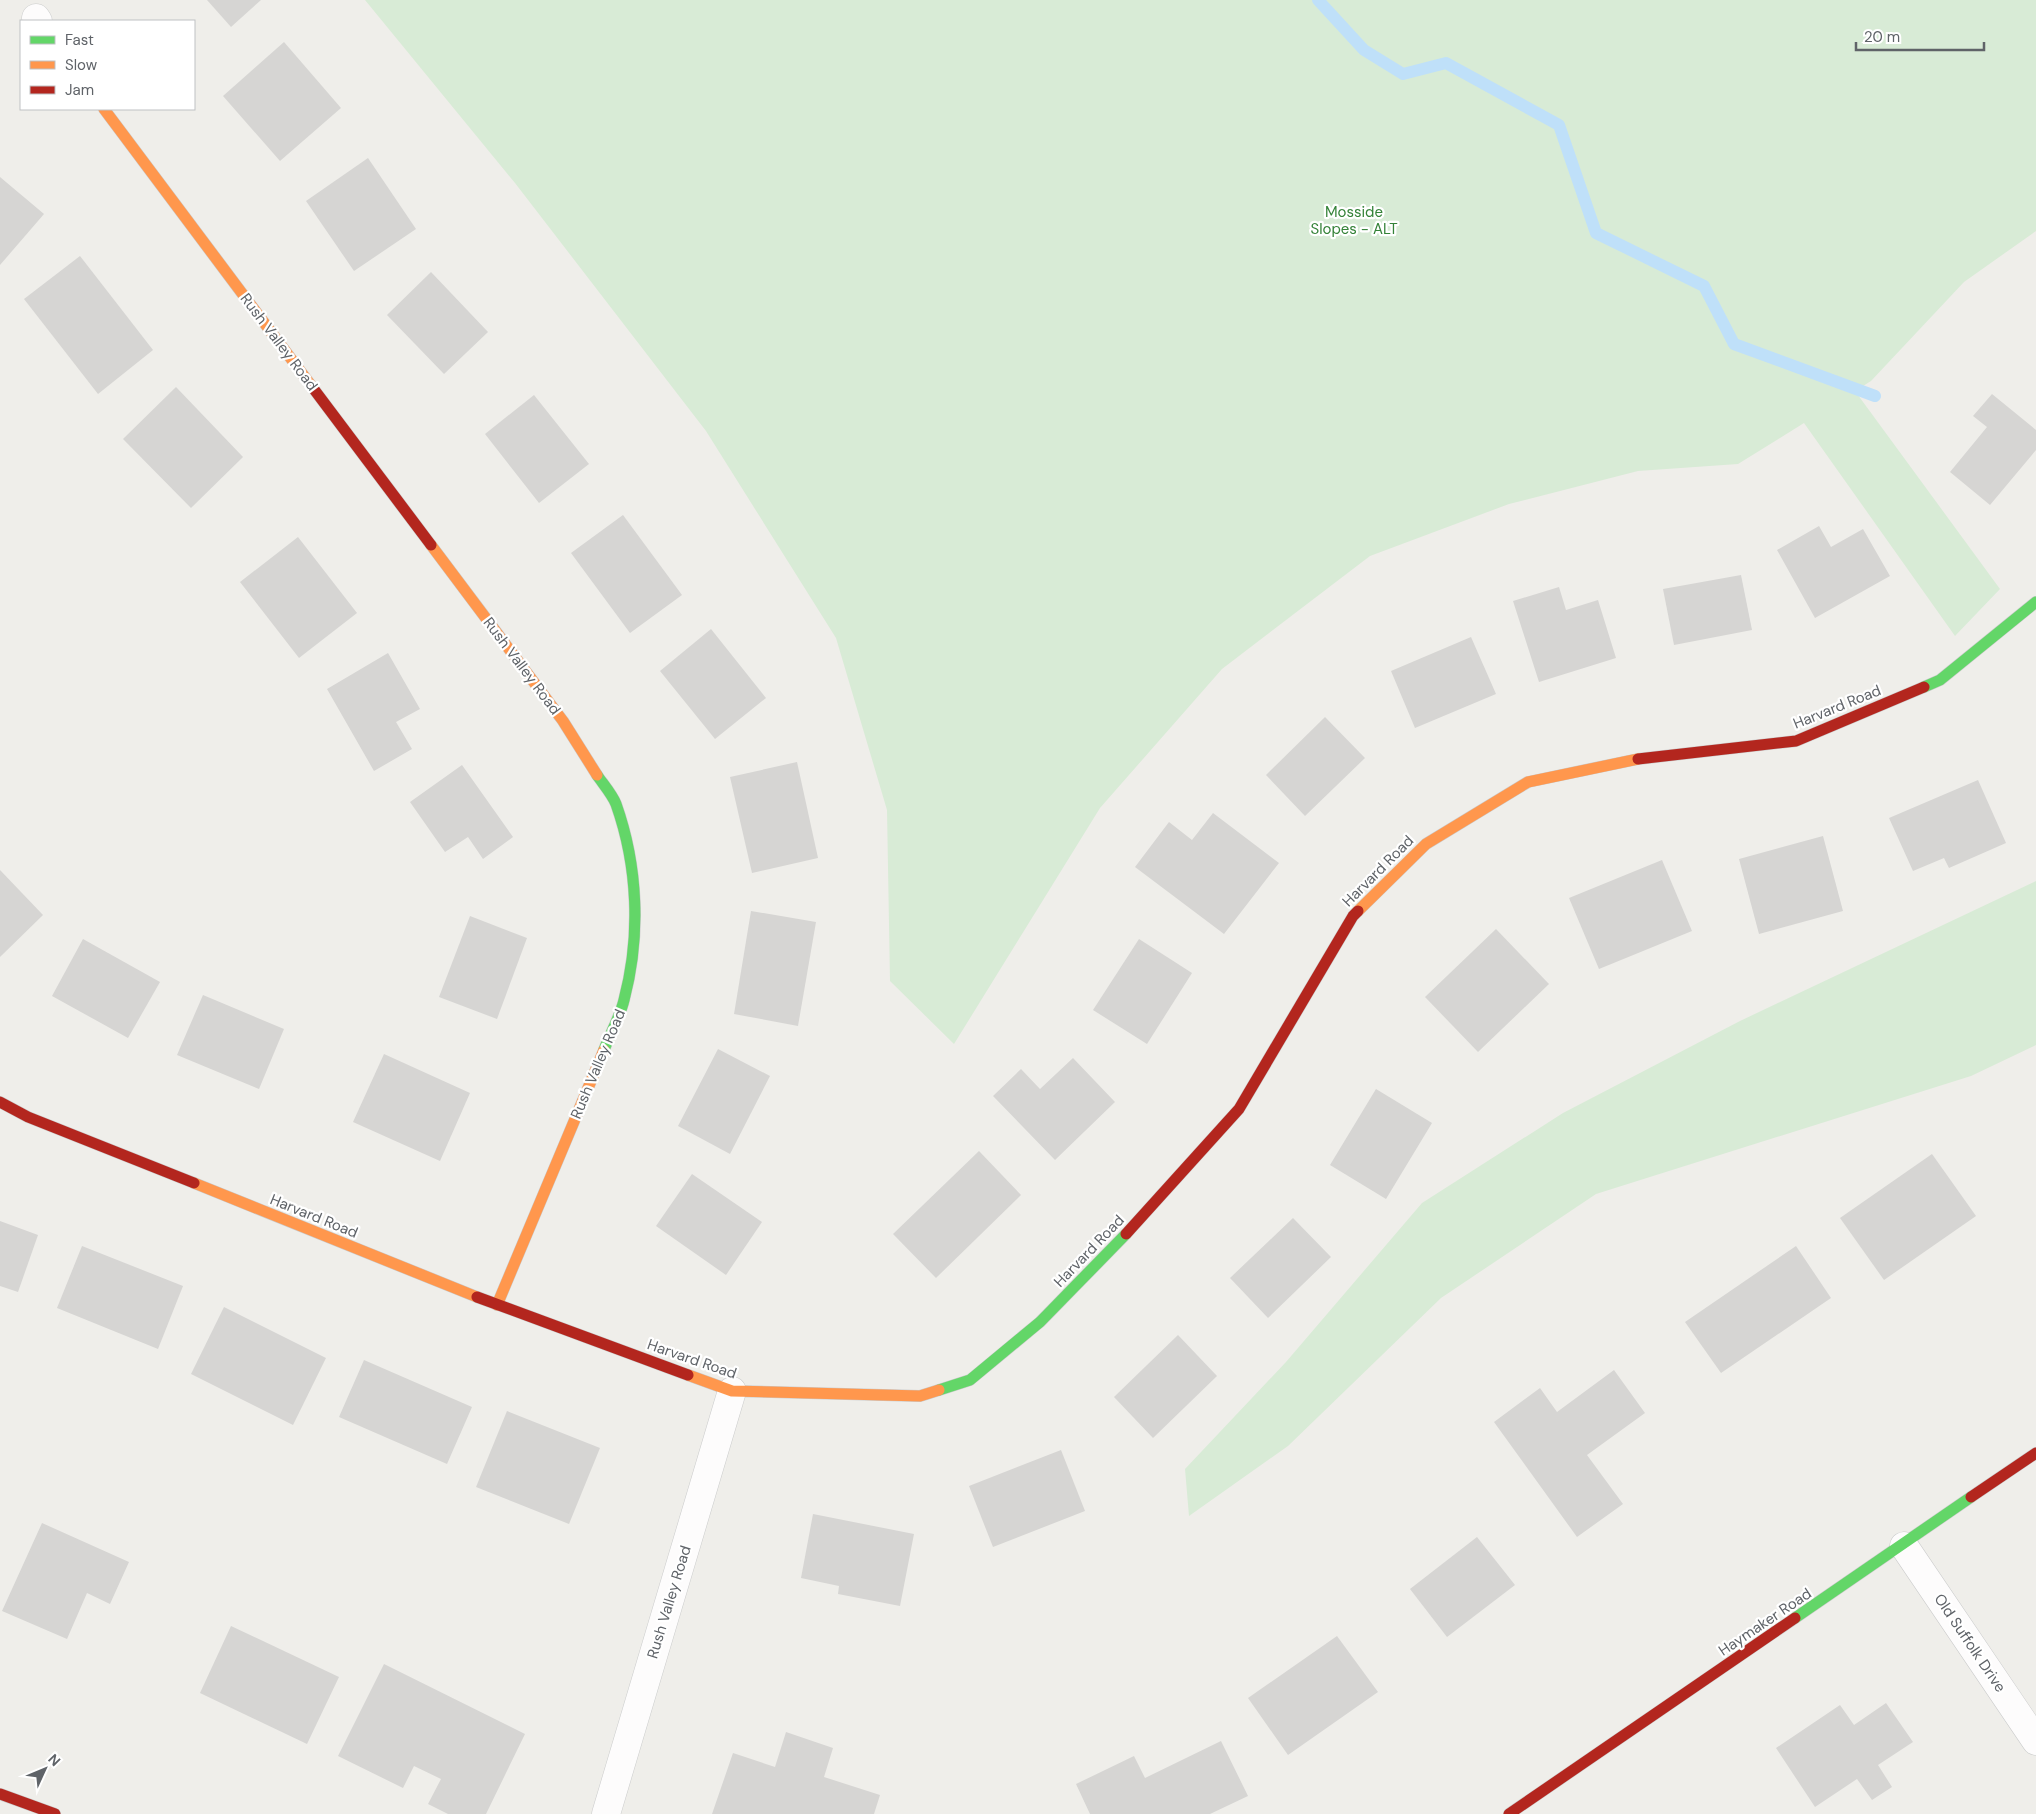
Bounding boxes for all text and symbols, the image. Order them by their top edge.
legend [20,20,195,110]
scale bar [1856,20,1984,52]
text: 20 m [1864,27,1900,47]
text: Fast [65,30,94,50]
text: Slow [65,55,98,75]
text: Jam [65,80,94,100]
park label: Mosside Slopes - ALT [1310,202,1398,239]
street label: Rush Valley Road [236,289,322,395]
street label: Rush Valley Road [479,613,565,719]
street label: Harvard Road [1790,680,1884,734]
street label: Harvard Road [1338,831,1418,911]
street label: Rush Valley Road [566,1006,630,1122]
street label: Harvard Road [267,1189,361,1243]
street label: Harvard Road [1049,1211,1129,1291]
street label: Harvard Road [645,1334,739,1384]
street label: Rush Valley Road [642,1543,696,1661]
street label: Haymaker Road [1715,1584,1815,1660]
street label: Old Suffolk Drive [1930,1590,2010,1696]
north arrow [20,1744,70,1794]
text: N [44,1750,64,1770]

